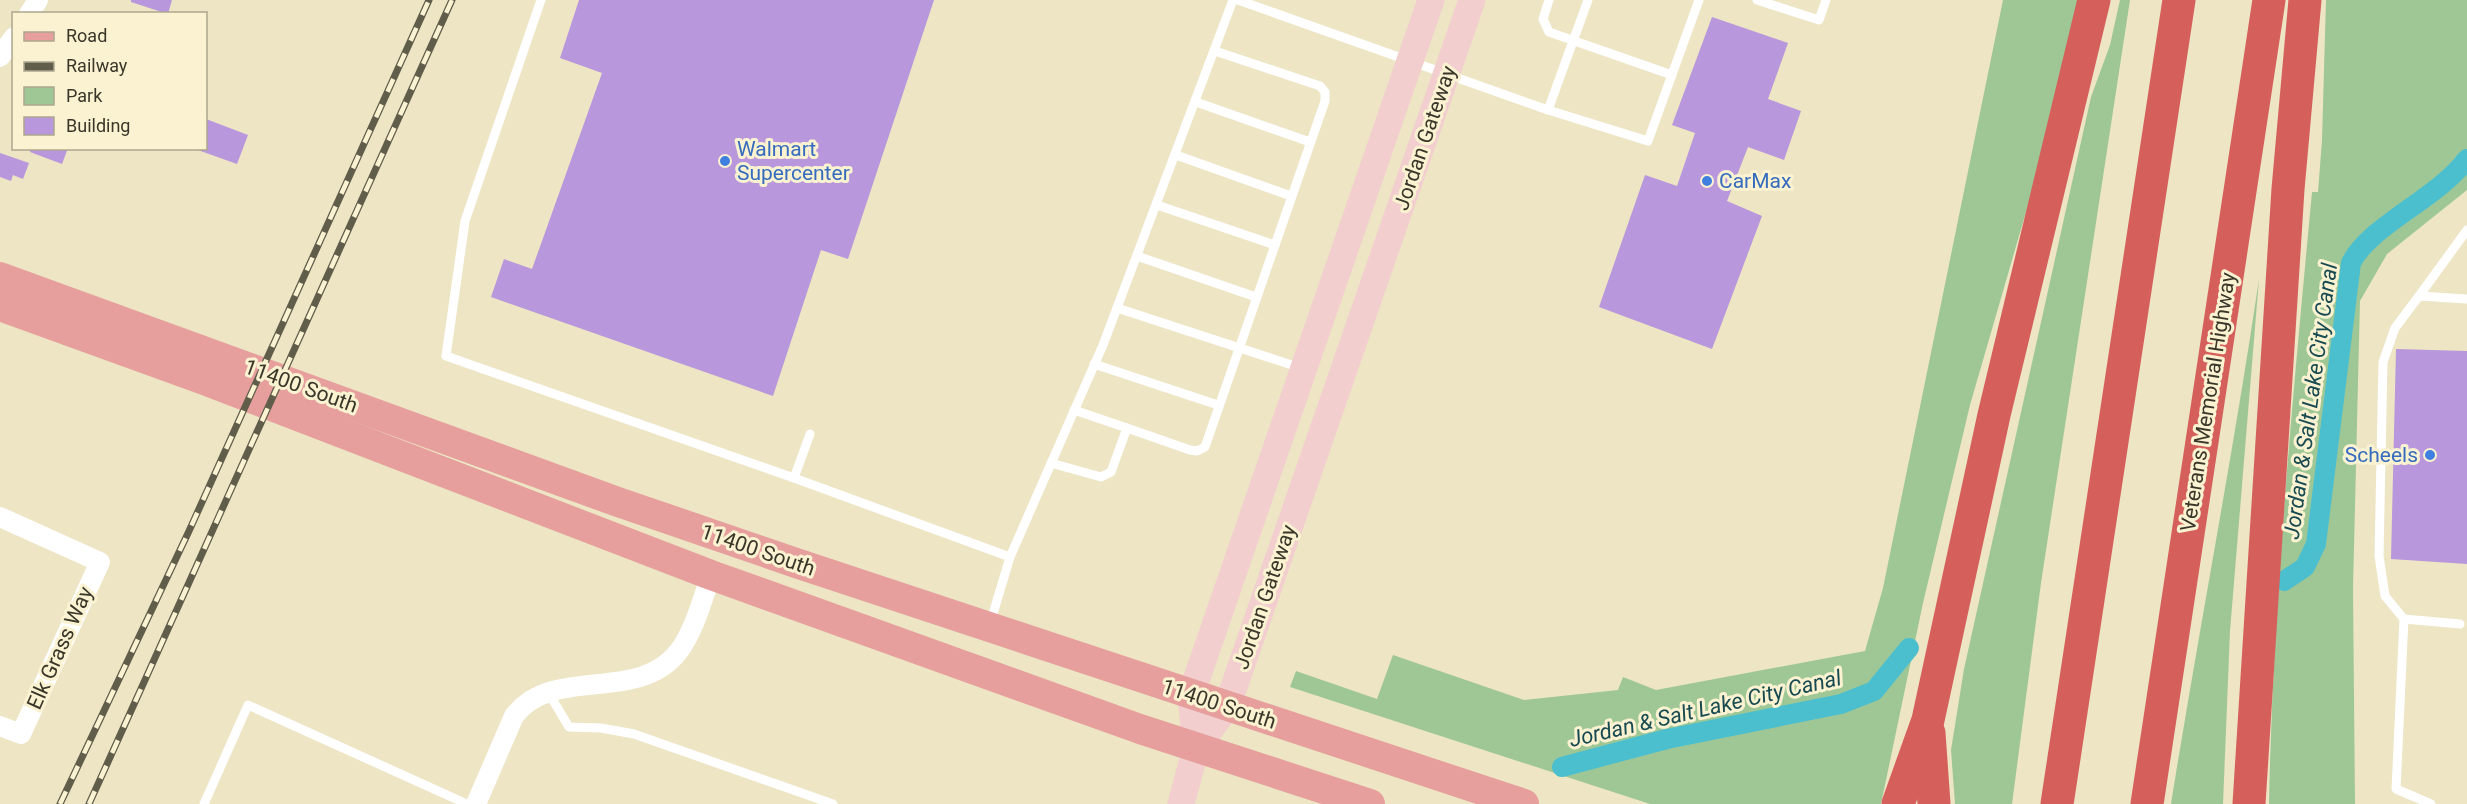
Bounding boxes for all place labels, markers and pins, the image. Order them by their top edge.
place label: Walmart Supercenter [737,137,850,185]
marker: Walmart Supercenter [718,154,732,168]
place label: CarMax [1719,169,1791,193]
marker: CarMax [1700,174,1714,188]
place label: Scheels [2345,443,2418,467]
marker: Scheels [2423,448,2437,462]

